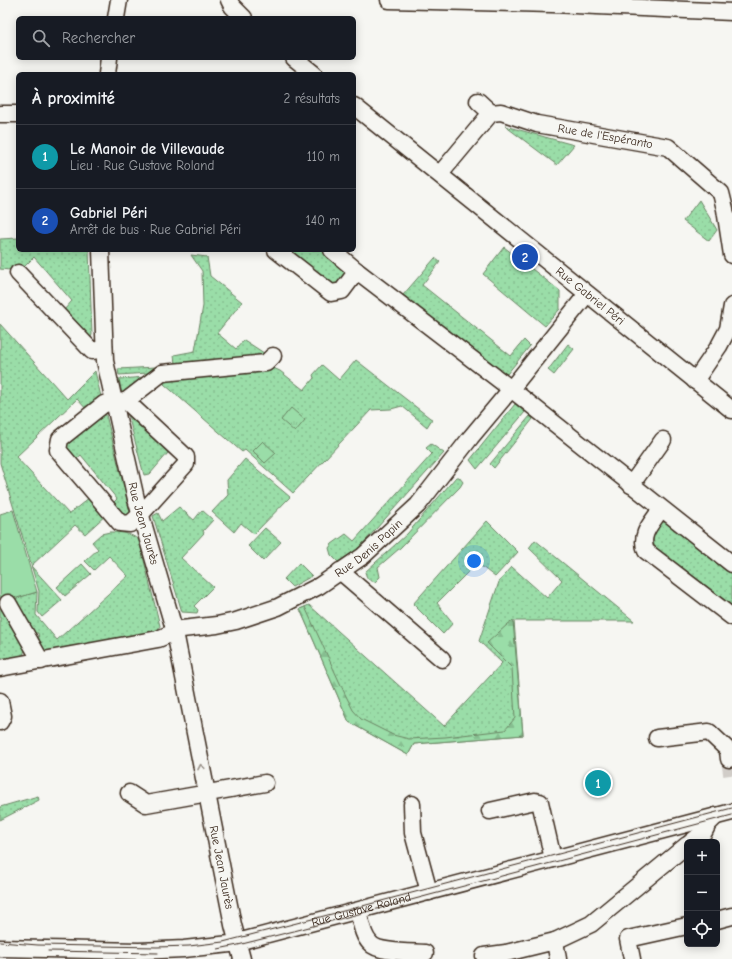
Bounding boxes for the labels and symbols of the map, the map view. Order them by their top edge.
street label: Rue de l'Espéranto [557,121,654,151]
pin: 2 [512,242,538,272]
street label: Rue Gabriel Péri [553,264,627,328]
street label: Rue Jean Jaurès [125,481,162,566]
street label: Rue Denis Papin [332,516,405,580]
your location [464,551,484,571]
one-way arrow [198,764,206,770]
pin: 1 [585,768,611,798]
street label: Rue Jean Jaurès [206,824,237,910]
street label: Rue Gustave Roland [310,890,412,929]

